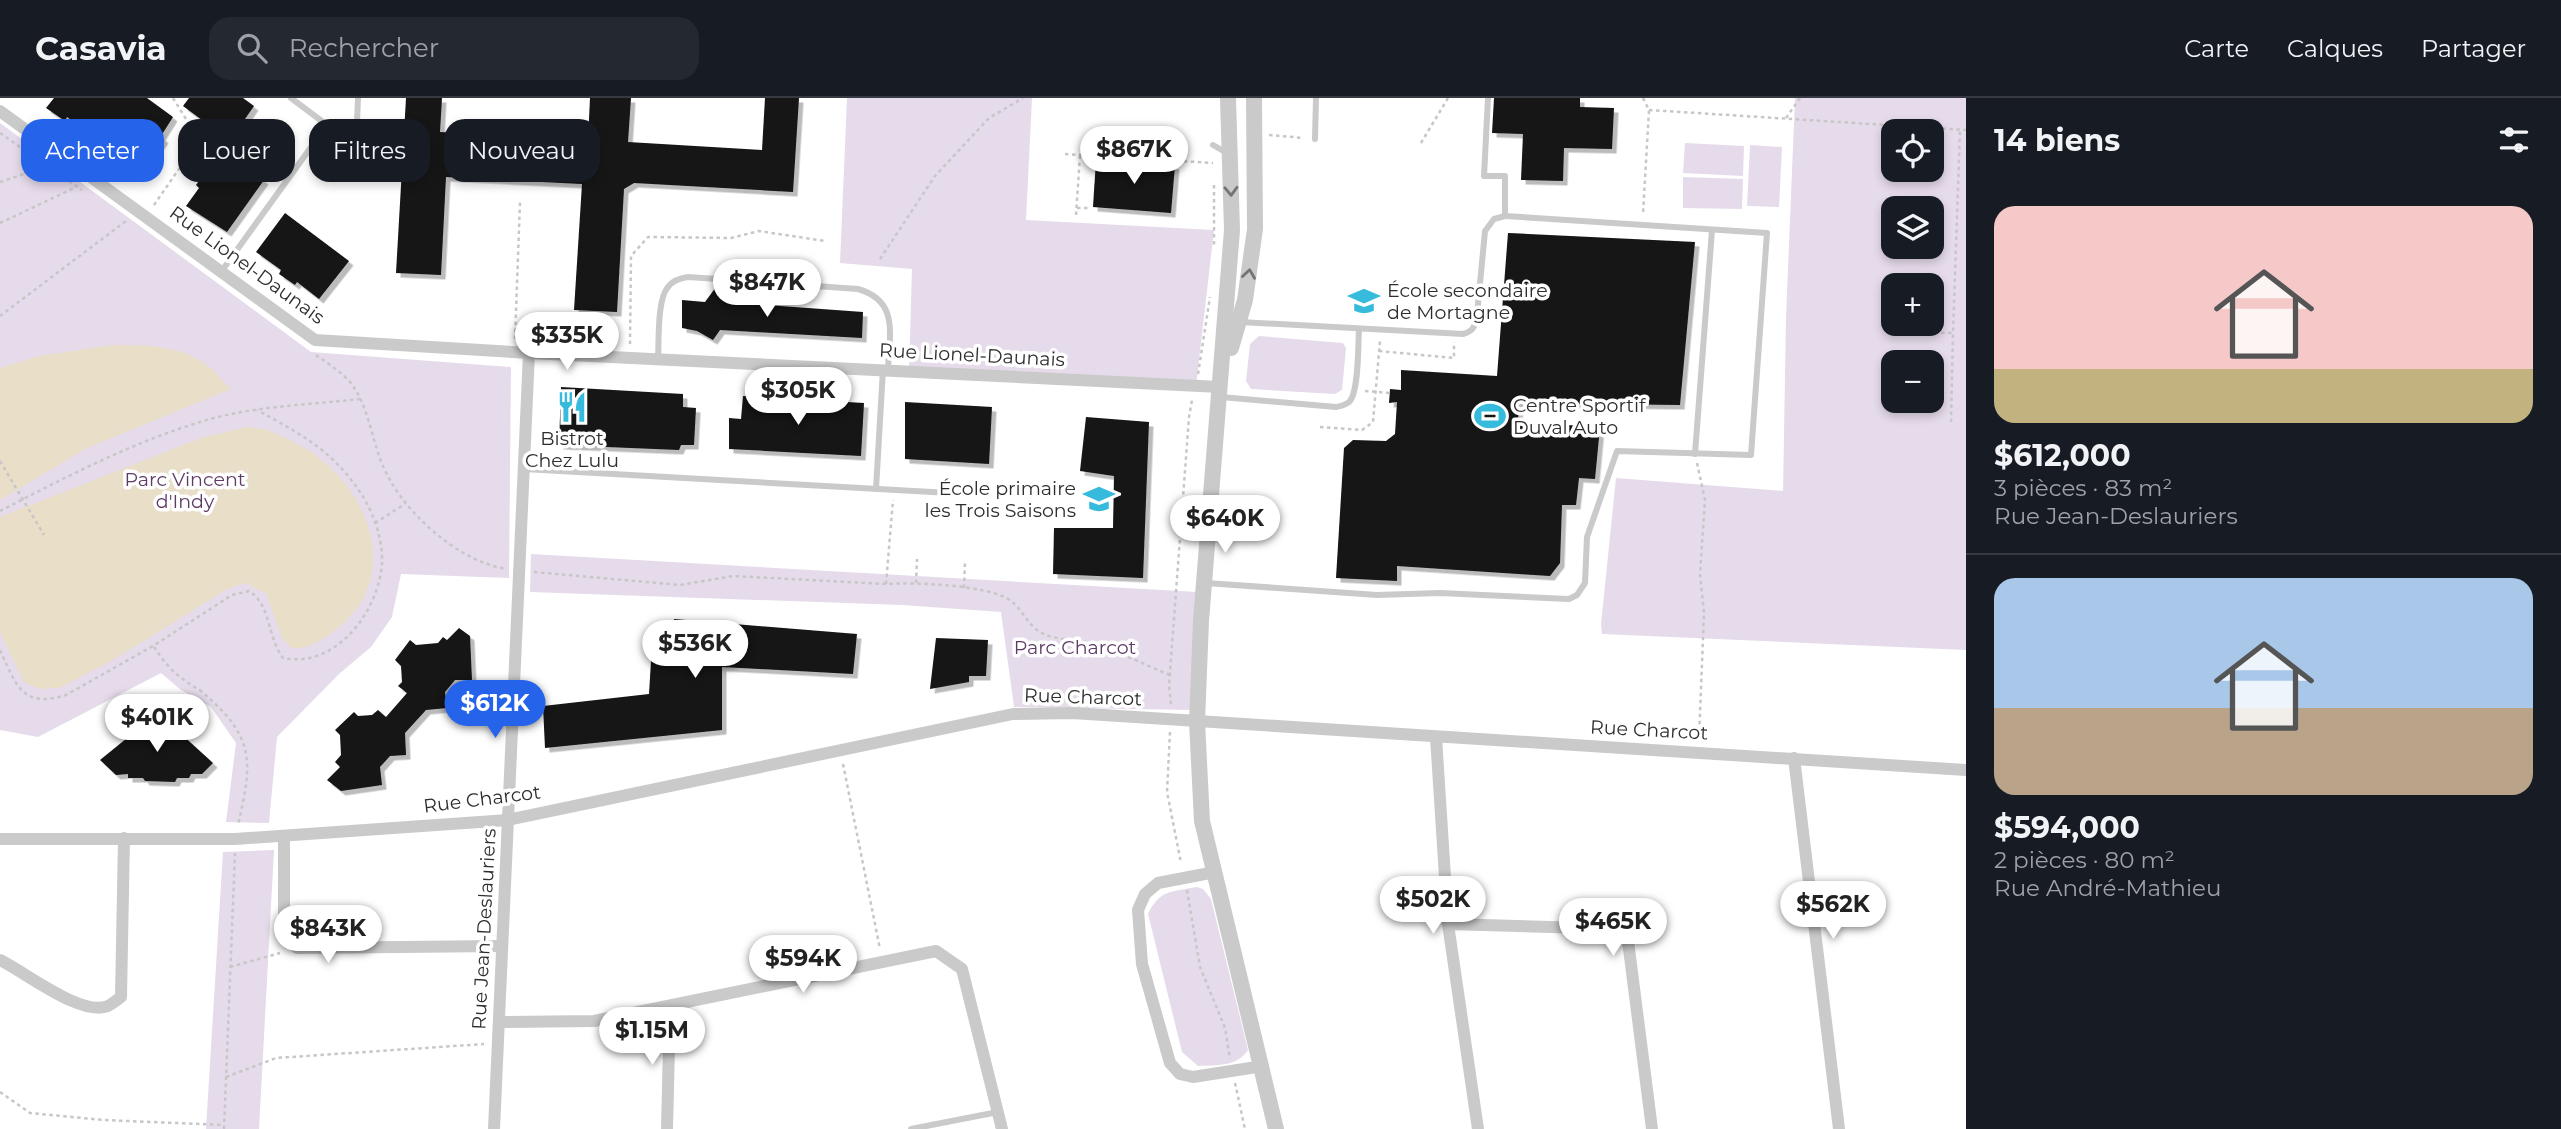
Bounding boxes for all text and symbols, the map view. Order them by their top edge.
search box [209,17,699,80]
text: Casavia [35,28,167,68]
icon: search [233,29,271,67]
text: Rechercher [289,32,439,64]
text: Carte [2184,34,2249,63]
text: Calques [2287,34,2383,63]
text: Partager [2421,34,2526,63]
chip: Acheter [21,119,164,182]
chip: Louer [178,119,295,182]
chip: Filtres [309,119,430,182]
chip: Nouveau [444,119,600,182]
map controls [1881,119,1944,413]
button: locate [1881,119,1944,182]
icon: filters [2495,121,2533,159]
text: 14 biens [1994,122,2120,159]
pin: $867K [1085,126,1183,186]
text: $867K [1096,135,1172,163]
one-way arrow [1223,186,1239,196]
button: layers [1881,196,1944,259]
street label: Rue Lionel-Daunais [165,201,329,329]
icon: home [2201,251,2327,377]
pin: $847K [718,260,816,319]
text: $847K [729,268,805,296]
one-way arrow [1241,268,1256,280]
button: + [1881,273,1944,336]
place label: École secondaire de Mortagne [1387,279,1548,324]
school or university icon: École secondaire de Mortagne [1347,284,1381,318]
pin: $335K [518,313,616,372]
text: $335K [531,321,603,349]
street label: Rue Lionel-Daunais [879,339,1065,371]
button: − [1881,350,1944,413]
pin: $305K [749,368,847,427]
text: $305K [761,376,835,404]
restaurant icon: Bistrot Chez Lulu [555,390,589,424]
place label: Centre Sportif Duval Auto [1513,394,1647,439]
sports icon: Centre Sportif Duval Auto [1473,399,1507,433]
place label: Bistrot Chez Lulu [525,427,619,472]
text: $612,000 [1994,437,2131,474]
park label: Parc Vincent d'Indy [124,468,246,513]
text: 3 pièces · 83 m² [1994,474,2172,502]
place label: École primaire les Trois Saisons [925,477,1076,522]
school or university icon: École primaire les Trois Saisons [1082,482,1116,516]
pin: $640K [1176,496,1274,555]
text: Rue Jean-Deslauriers [1994,502,2238,530]
text: $640K [1186,504,1264,532]
pin: $536K [646,620,744,680]
icon: home [2201,623,2327,749]
text: $536K [658,629,732,657]
park label: Parc Charcot [1014,636,1137,659]
pin: $612K [446,680,544,740]
street label: Rue Charcot [1024,683,1143,711]
text: $612K [461,689,529,717]
pin: $401K [108,694,206,754]
text: $401K [121,703,193,731]
street label: Rue Charcot [1589,715,1709,745]
street label: Rue Charcot [422,780,542,818]
text: $594,000 [1994,809,2140,846]
street label: Rue Jean-Deslauriers [467,828,501,1030]
text: 2 pièces · 80 m² [1994,846,2175,874]
text: Rue André-Mathieu [1994,874,2221,902]
pin: $502K [1384,876,1482,936]
pin: $562K [1784,882,1882,941]
text: $502K [1396,885,1470,913]
text: $562K [1796,890,1870,918]
pin: $465K [1564,898,1662,958]
pin: $843K [279,906,377,965]
text: $465K [1575,907,1651,935]
text: $843K [290,914,366,942]
pin: $594K [754,936,852,995]
text: $594K [765,944,841,972]
pin: $1.15M [595,1007,709,1067]
text: $1.15M [615,1016,689,1044]

